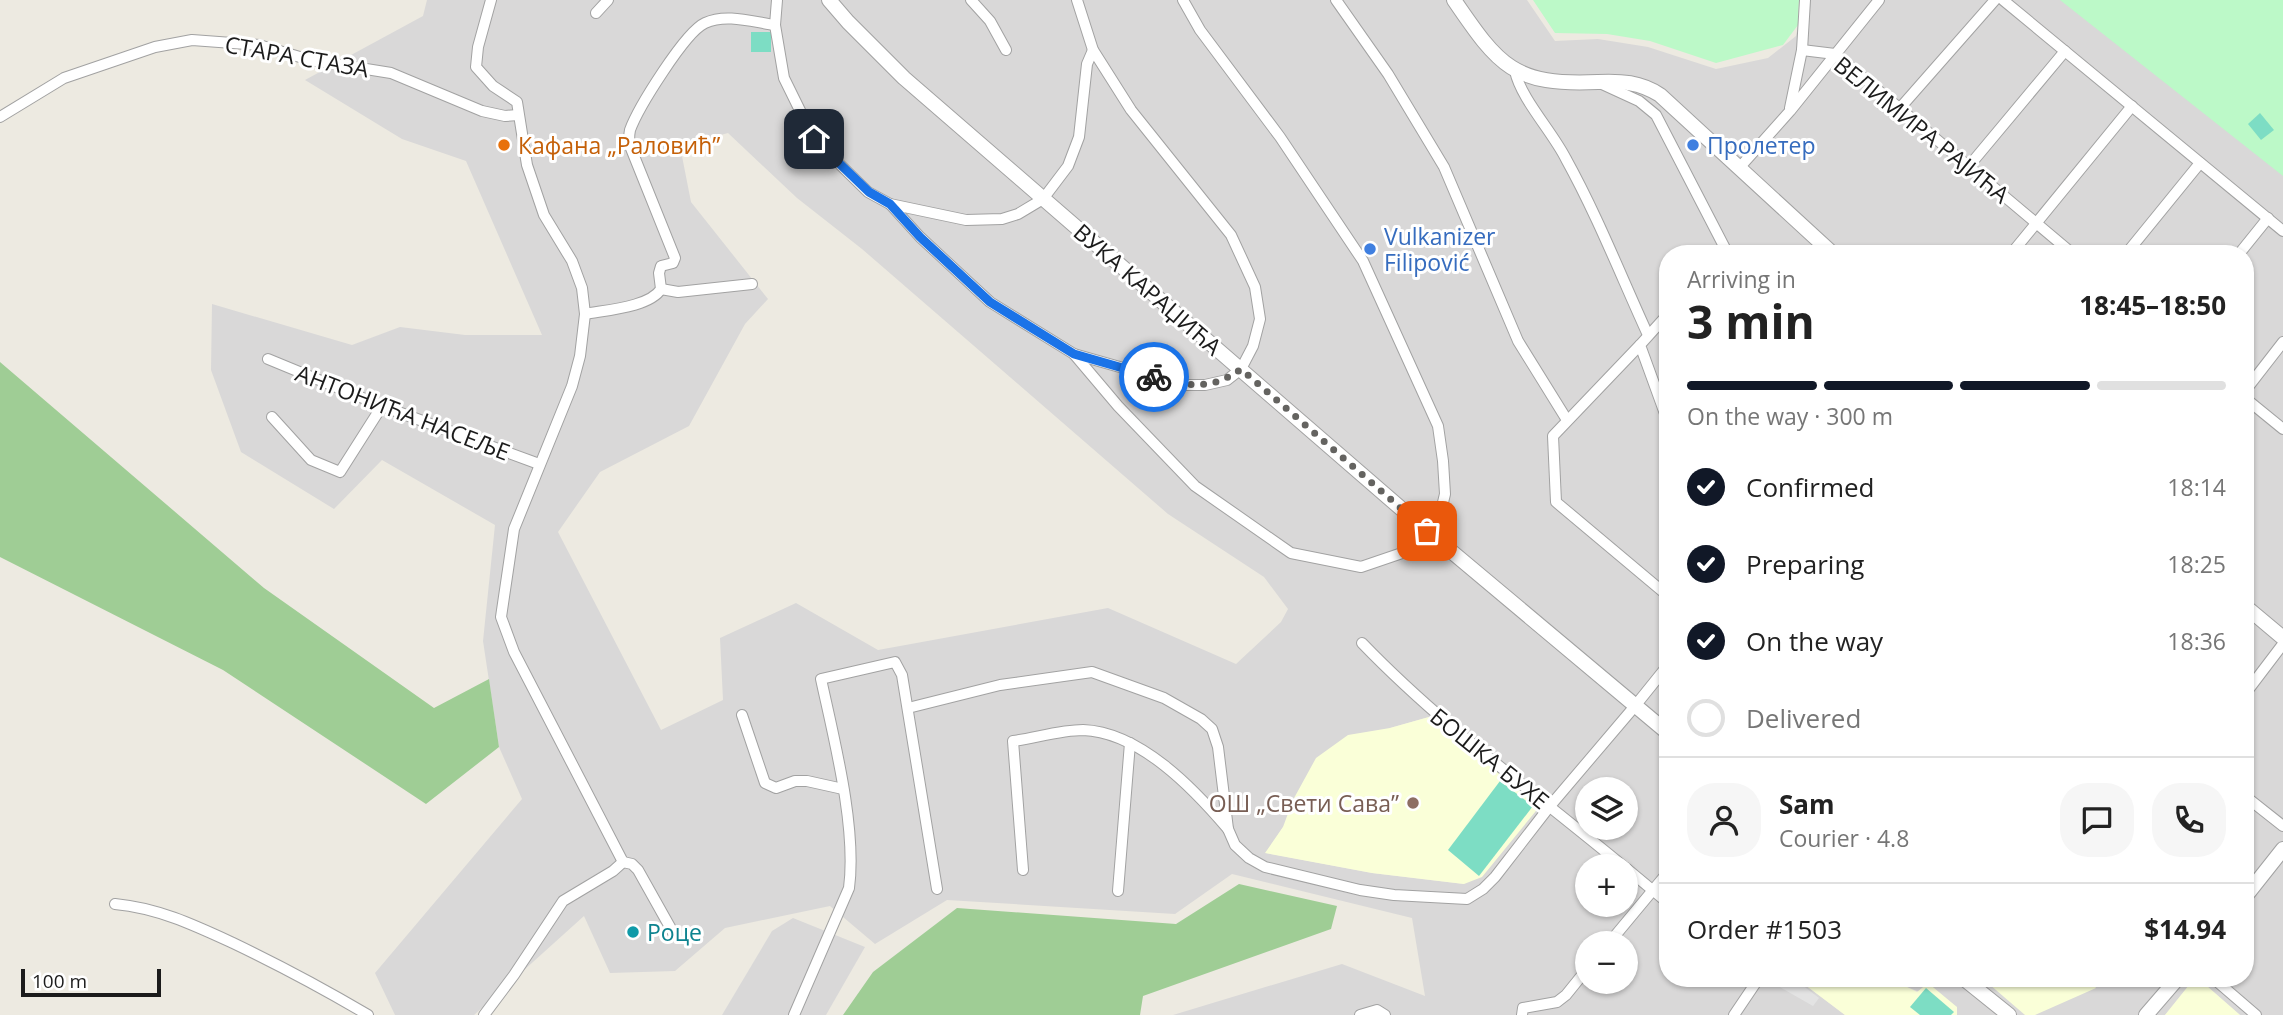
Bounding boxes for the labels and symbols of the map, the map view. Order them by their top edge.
street label: СТАРА СТАЗА [222,28,372,84]
street label: ВЕЛИМИРА РАЈИЋА [1828,48,2017,210]
pin [784,109,844,169]
place label: Кафана „Раловић” [518,129,720,161]
place label: Пролетер [1707,129,1816,161]
marker: Кафана „Раловић” [496,137,512,153]
marker: Пролетер [1685,137,1701,153]
street label: ВУКА КАРАЏИЋА [1067,216,1229,362]
place label: Vulkanizer Filipović [1384,220,1496,278]
marker: Vulkanizer Filipović [1362,241,1378,257]
courier [1119,342,1189,412]
street label: АНТОНИЋА НАСЕЉЕ [291,356,515,468]
pin [1397,501,1457,561]
street label: БОШКА БУХЕ [1424,700,1556,816]
place label: ОШ „Свети Сава” [1209,787,1399,819]
marker: ОШ „Свети Сава” [1405,795,1421,811]
place label: Роце [647,916,702,948]
marker: Роце [625,924,641,940]
scale bar [21,966,161,998]

